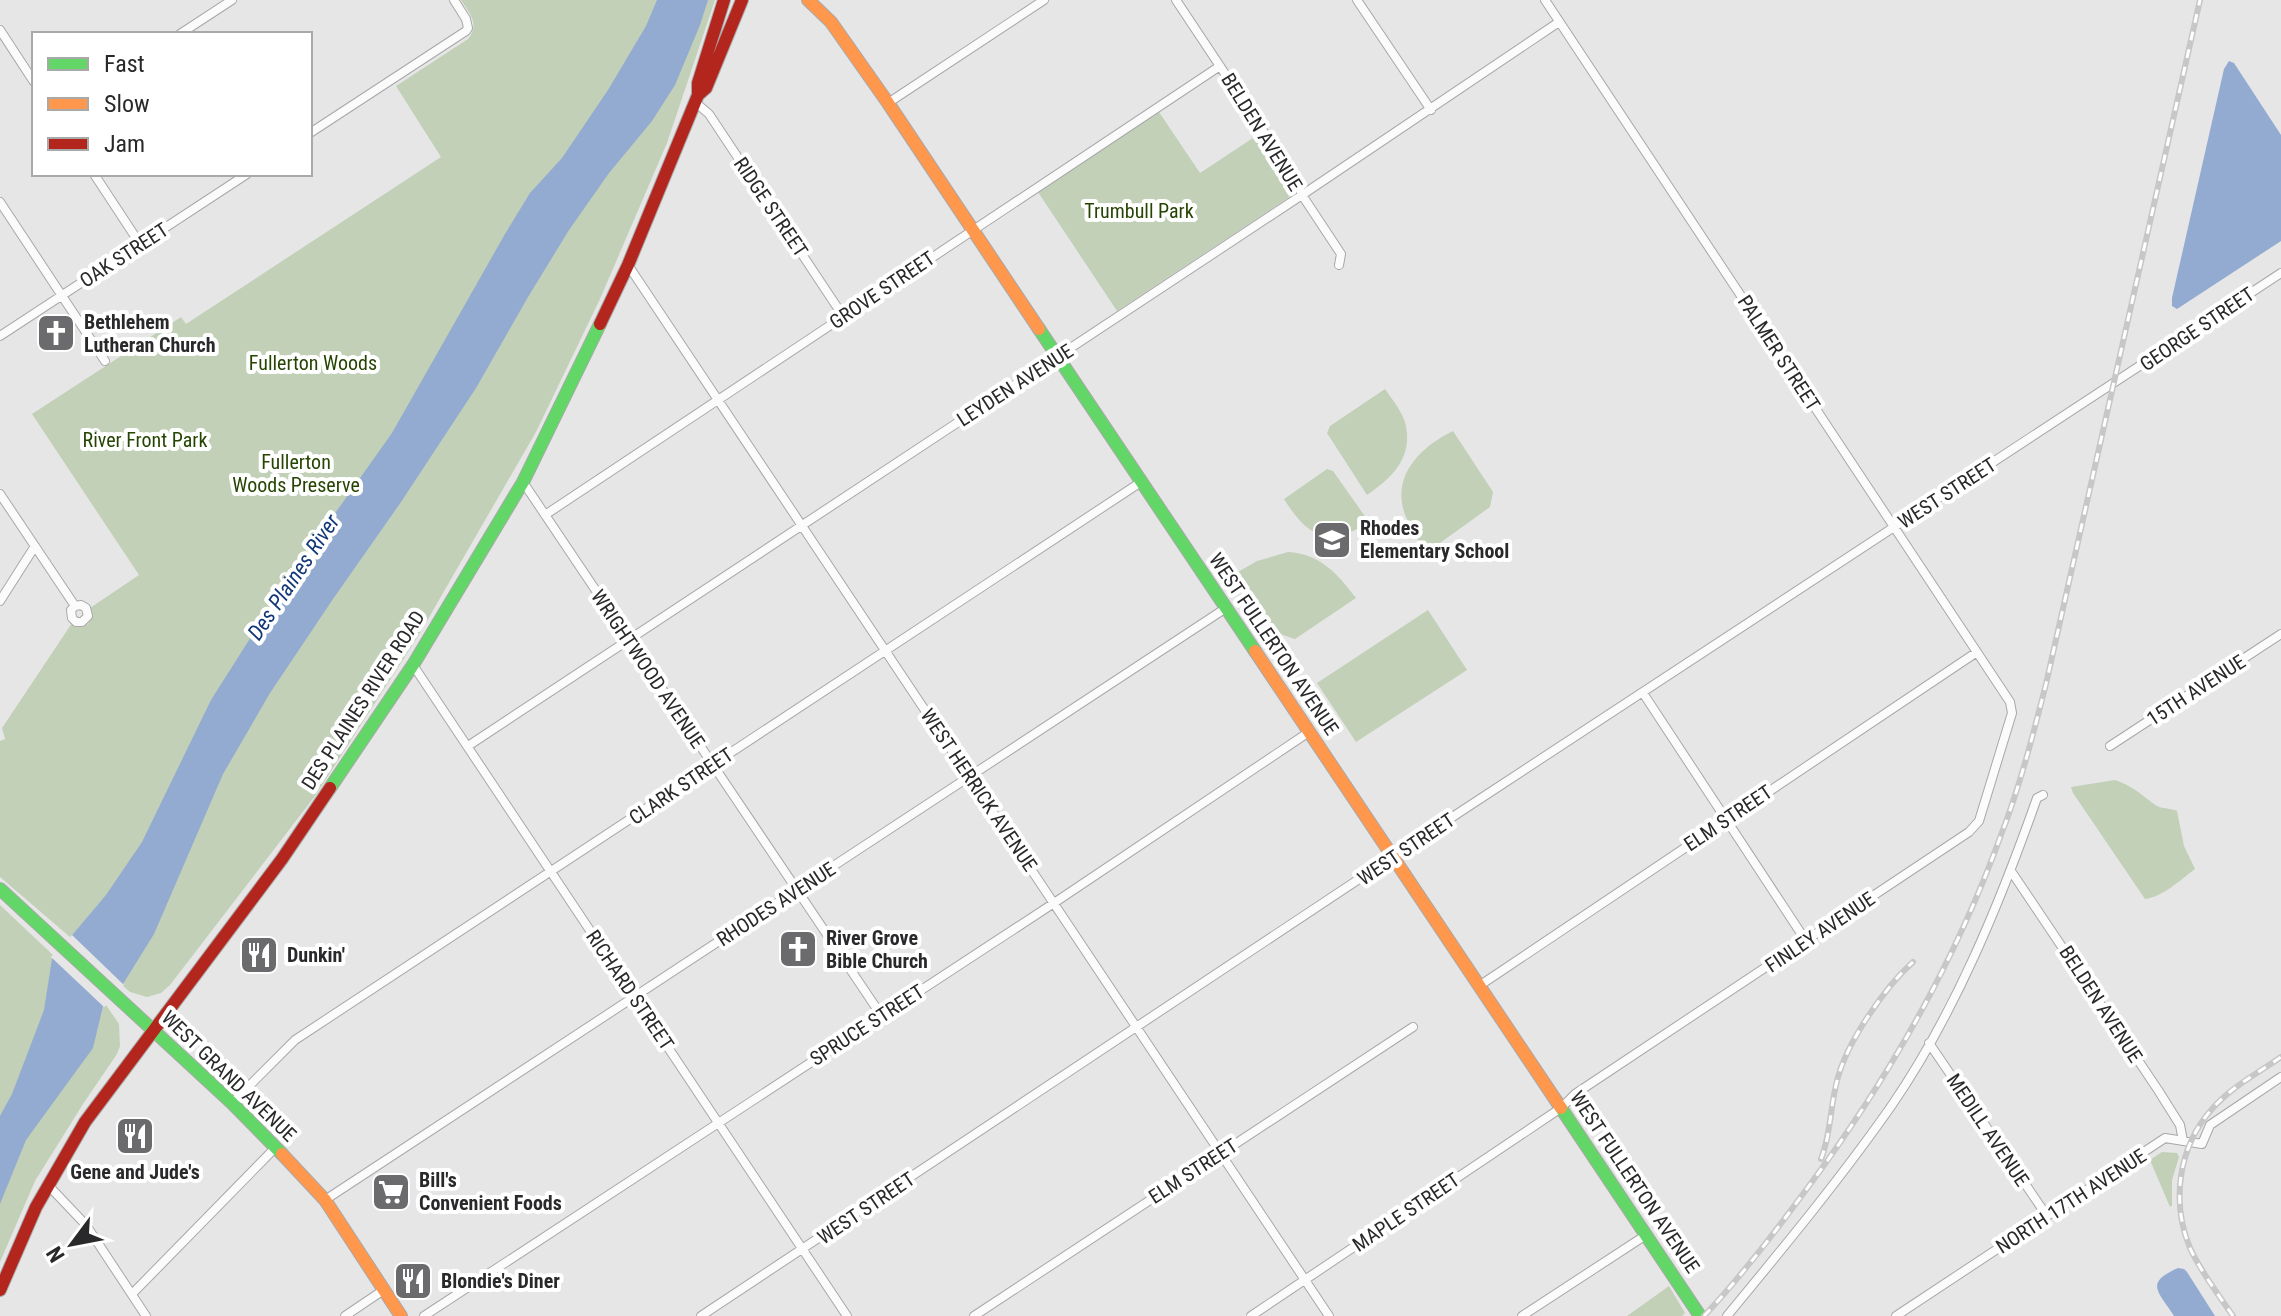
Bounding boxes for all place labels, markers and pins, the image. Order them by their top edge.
place label: Bethlehem Lutheran Church [84,310,216,357]
church icon: Bethlehem Lutheran Church [35,312,77,354]
place label: Rhodes Elementary School [1360,516,1509,563]
school or university icon: Rhodes Elementary School [1311,519,1353,561]
place label: River Grove Bible Church [826,926,928,973]
church icon: River Grove Bible Church [777,928,819,970]
restaurant icon: Dunkin' [238,934,280,976]
place label: Dunkin' [287,943,345,967]
restaurant icon: Gene and Jude's [114,1115,156,1157]
place label: Gene and Jude's [70,1160,200,1184]
place label: Bill's Convenient Foods [419,1168,562,1215]
supermarket icon: Bill's Convenient Foods [370,1171,412,1213]
restaurant icon: Blondie's Diner [392,1260,434,1302]
place label: Blondie's Diner [441,1269,560,1293]

